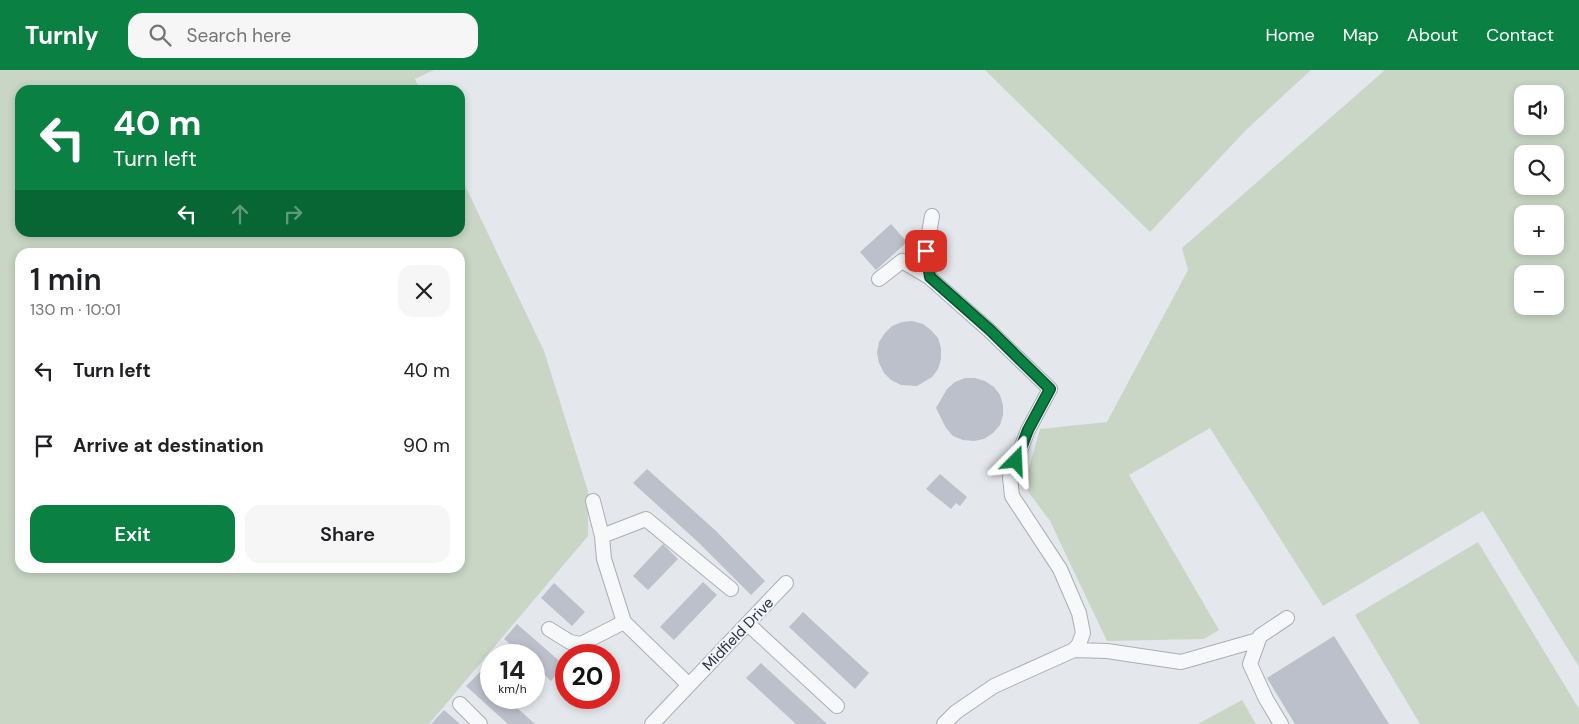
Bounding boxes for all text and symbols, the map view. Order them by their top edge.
search box [128,13,478,58]
text: Turnly [25,20,98,51]
icon: search [146,21,174,49]
text: Search here [186,23,291,48]
text: Home [1265,23,1315,47]
text: Map [1343,23,1379,47]
text: About [1407,23,1458,47]
text: Contact [1486,23,1554,47]
map controls [1514,85,1564,315]
button: sound [1514,85,1564,135]
text: 40 m [113,100,202,146]
icon: left [30,105,95,170]
text: Turn left [113,144,197,173]
button: search [1514,145,1564,195]
icon: left [173,200,201,228]
icon: ahead [226,200,254,228]
icon: right [279,200,307,228]
button: + [1514,205,1564,255]
pin [905,230,947,272]
icon: arrive [912,237,940,265]
text: 1 min [30,260,102,299]
button: close [398,265,450,317]
button: − [1514,265,1564,315]
text: 130 m · 10:01 [30,299,121,320]
icon: left [30,357,58,385]
text: Turn left [73,358,151,383]
text: 40 m [403,358,450,383]
icon: arrive [30,432,58,460]
text: Arrive at destination [73,433,264,458]
text: 90 m [403,433,450,458]
position arrow [989,434,1041,486]
button: Exit [30,505,235,563]
button: Share [245,505,450,563]
street label: Midfield Drive [698,593,778,675]
speed limit sign: 20 [555,644,620,709]
text: 14 [500,654,525,687]
text: km/h [498,681,527,697]

